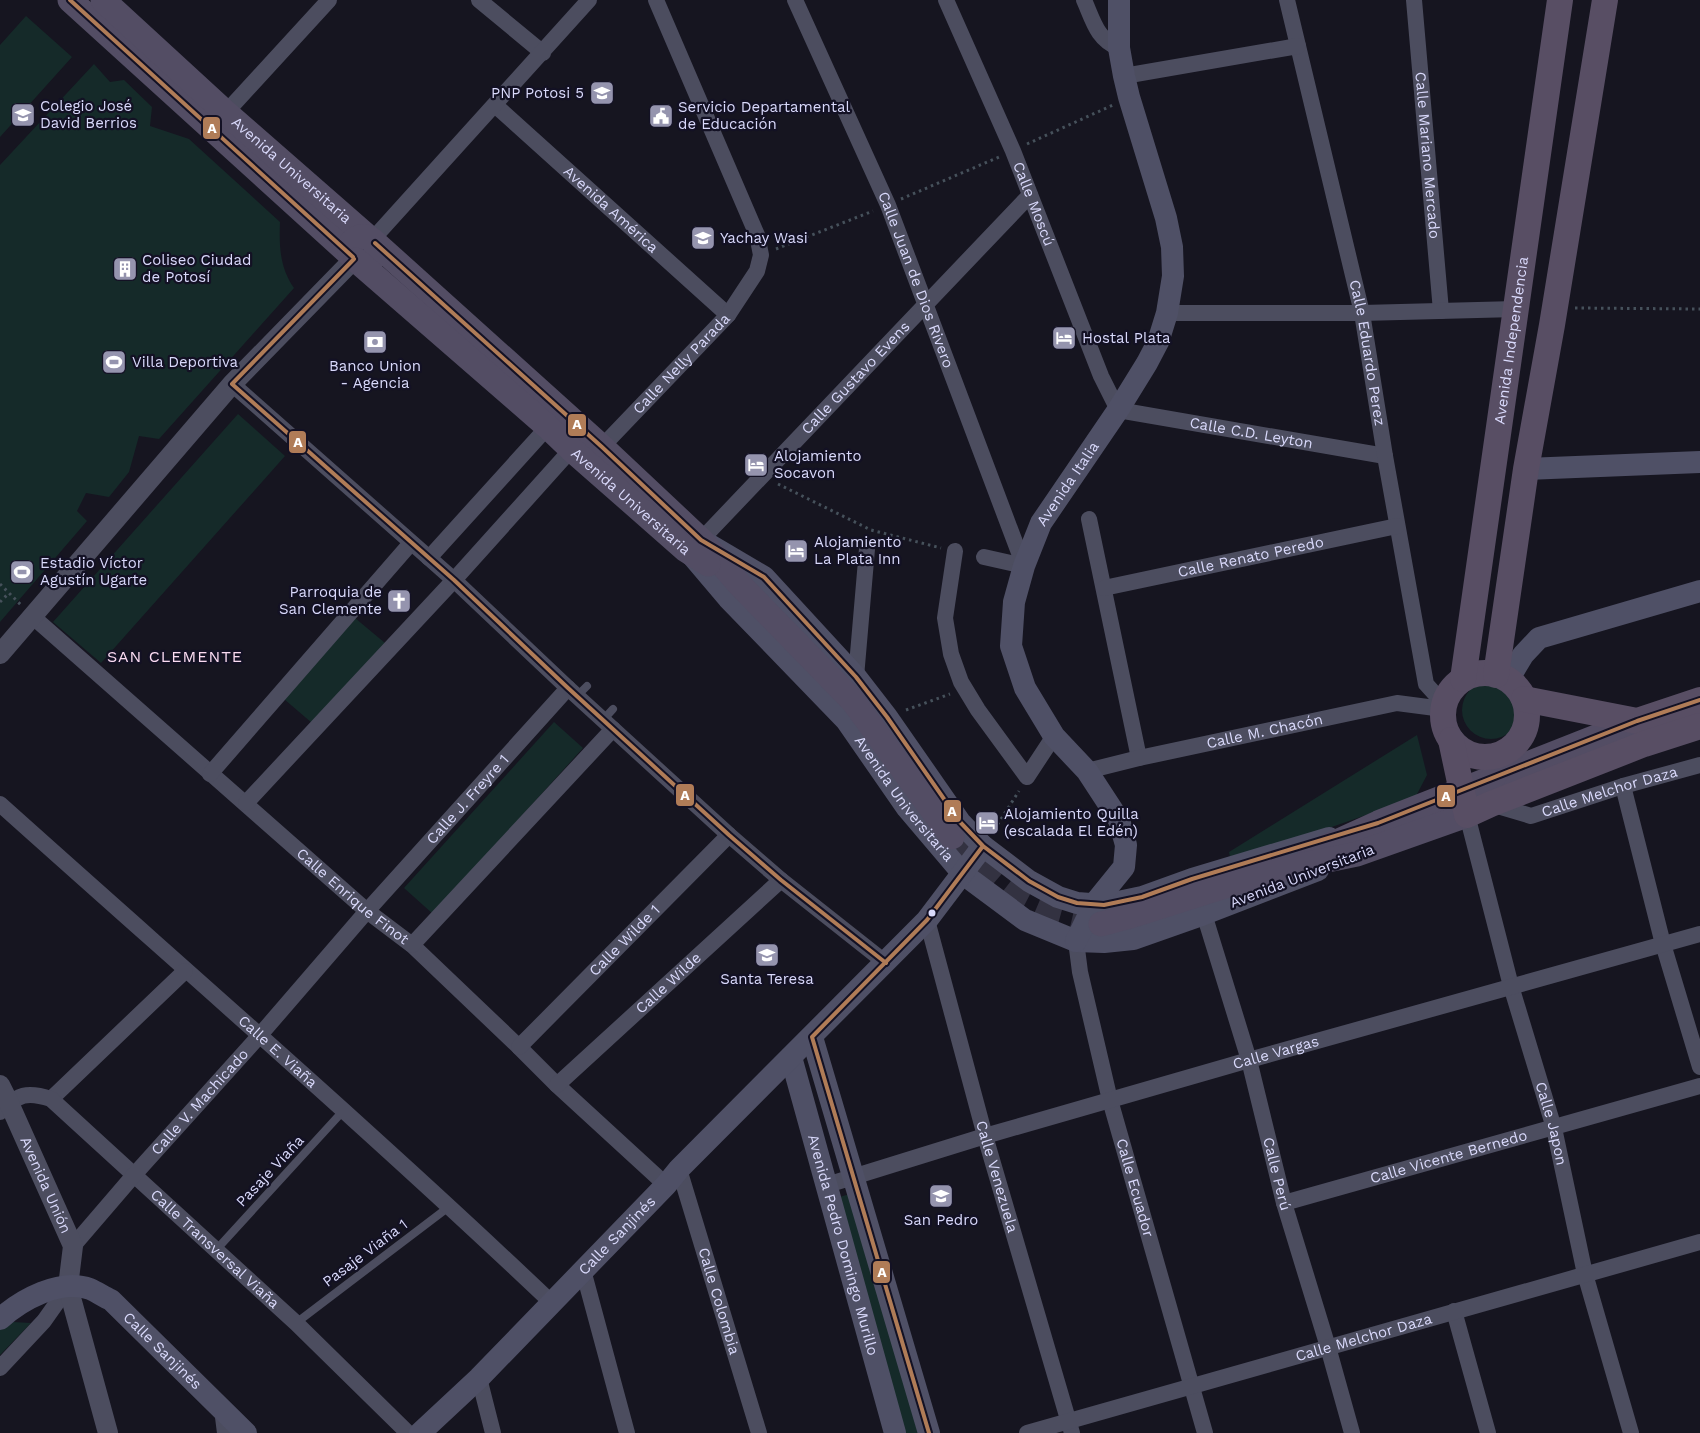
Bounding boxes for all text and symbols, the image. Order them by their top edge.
street label: Calle Mariano Mercado [1411,71,1444,240]
school or university icon: PNP Potosi 5 [589,80,615,106]
place label: PNP Potosi 5 [491,84,584,102]
place label: Colegio José David Berrios [40,97,137,132]
place label: Servicio Departamental de Educación [678,98,850,133]
school or university icon: Colegio José David Berrios [10,102,36,128]
public building icon: Servicio Departamental de Educación [648,103,674,129]
street label: Avenida Universitaria [228,113,355,228]
line badge: A [202,116,221,140]
text: A [207,120,217,136]
street label: Calle Moscú [1009,159,1058,249]
street label: Avenida América [560,162,662,257]
street label: Calle Juan de Dios Rivero [874,189,958,371]
school or university icon: Yachay Wasi [690,225,716,251]
place label: Yachay Wasi [720,229,808,247]
place label: Coliseo Ciudad de Potosí [142,251,251,286]
street label: Avenida Independencia [1490,255,1532,425]
building icon: Coliseo Ciudad de Potosí [112,256,138,282]
street label: Calle Eduardo Perez [1345,278,1389,427]
street label: Calle Nelly Parada [629,309,734,418]
street label: Calle Gustavo Evens [798,318,914,438]
hotel icon: Hostal Plata [1051,325,1077,351]
bank icon: Banco Union - Agencia [362,329,388,355]
place label: Hostal Plata [1082,329,1171,347]
sports icon: Villa Deportiva [101,349,127,375]
place label: Villa Deportiva [132,353,239,371]
place label: Banco Union - Agencia [329,357,421,392]
line badge: A [567,413,587,437]
street label: Calle C.D. Leyton [1188,413,1314,452]
text: A [572,416,582,432]
line badge: A [288,430,307,454]
text: A [293,434,303,450]
street label: Avenida Italia [1033,438,1103,529]
street label: Avenida Universitaria [567,444,695,559]
place label: Alojamiento Socavon [774,447,861,482]
hotel icon: Alojamiento Socavon [743,452,769,478]
place label: Alojamiento La Plata Inn [814,533,901,568]
street label: Calle Renato Peredo [1176,533,1325,581]
hotel icon: Alojamiento La Plata Inn [783,538,809,564]
place label: Estadio Víctor Agustín Ugarte [40,554,147,589]
sports icon: Estadio Víctor Agustín Ugarte [9,559,35,585]
place label: Parroquia de San Clemente [279,583,382,618]
church icon: Parroquia de San Clemente [386,588,412,614]
district label: SAN CLEMENTE [107,647,243,666]
street label: Calle M. Chacón [1205,710,1324,752]
street label: Avenida Universitaria [852,731,958,865]
street label: Calle J. Freyre 1 [423,751,513,848]
street label: Calle Melchor Daza [1539,762,1680,821]
line badge: A [675,783,695,807]
line badge: A [1436,784,1456,808]
text: A [680,787,690,803]
text: A [1441,788,1451,804]
line badge: A [943,799,962,823]
place label: Alojamiento Quilla (escalada El Edén) [1004,805,1139,840]
hotel icon: Alojamiento Quilla (escalada El Edén) [974,810,1000,836]
street label: Avenida Universitaria [1227,840,1377,912]
street label: Calle Enrique Finot [293,844,413,949]
street label: Calle Wilde 1 [585,901,664,980]
unlabelled marker [927,908,937,918]
school or university icon: Santa Teresa [754,942,780,968]
street label: Calle Wilde [632,949,705,1018]
place label: Santa Teresa [720,970,814,988]
street label: Calle E. Viaña [234,1012,321,1092]
street label: Calle Vargas [1231,1032,1321,1073]
street label: Calle V. Machicado [147,1045,252,1159]
street label: Calle Japon [1532,1080,1571,1167]
street label: Calle Venezuela [972,1119,1022,1235]
street label: Calle Vicente Bernedo [1368,1126,1529,1187]
street label: Pasaje Viaña [232,1131,308,1211]
street label: Avenida Pedro Domingo Murillo [805,1132,881,1358]
street label: Avenida Unión [16,1134,75,1236]
street label: Calle Perú [1259,1135,1295,1213]
street label: Calle Ecuador [1112,1136,1158,1239]
school or university icon: San Pedro [928,1183,954,1209]
street label: Calle Transversal Viaña [147,1185,283,1313]
street label: Calle Sanjinés [575,1192,659,1279]
place label: San Pedro [904,1211,978,1229]
street label: Pasaje Viaña 1 [319,1215,411,1291]
street label: Calle Colombia [694,1245,744,1357]
line badge: A [872,1260,891,1284]
street label: Calle Sanjinés [120,1308,206,1393]
street label: Calle Melchor Daza [1293,1309,1435,1365]

